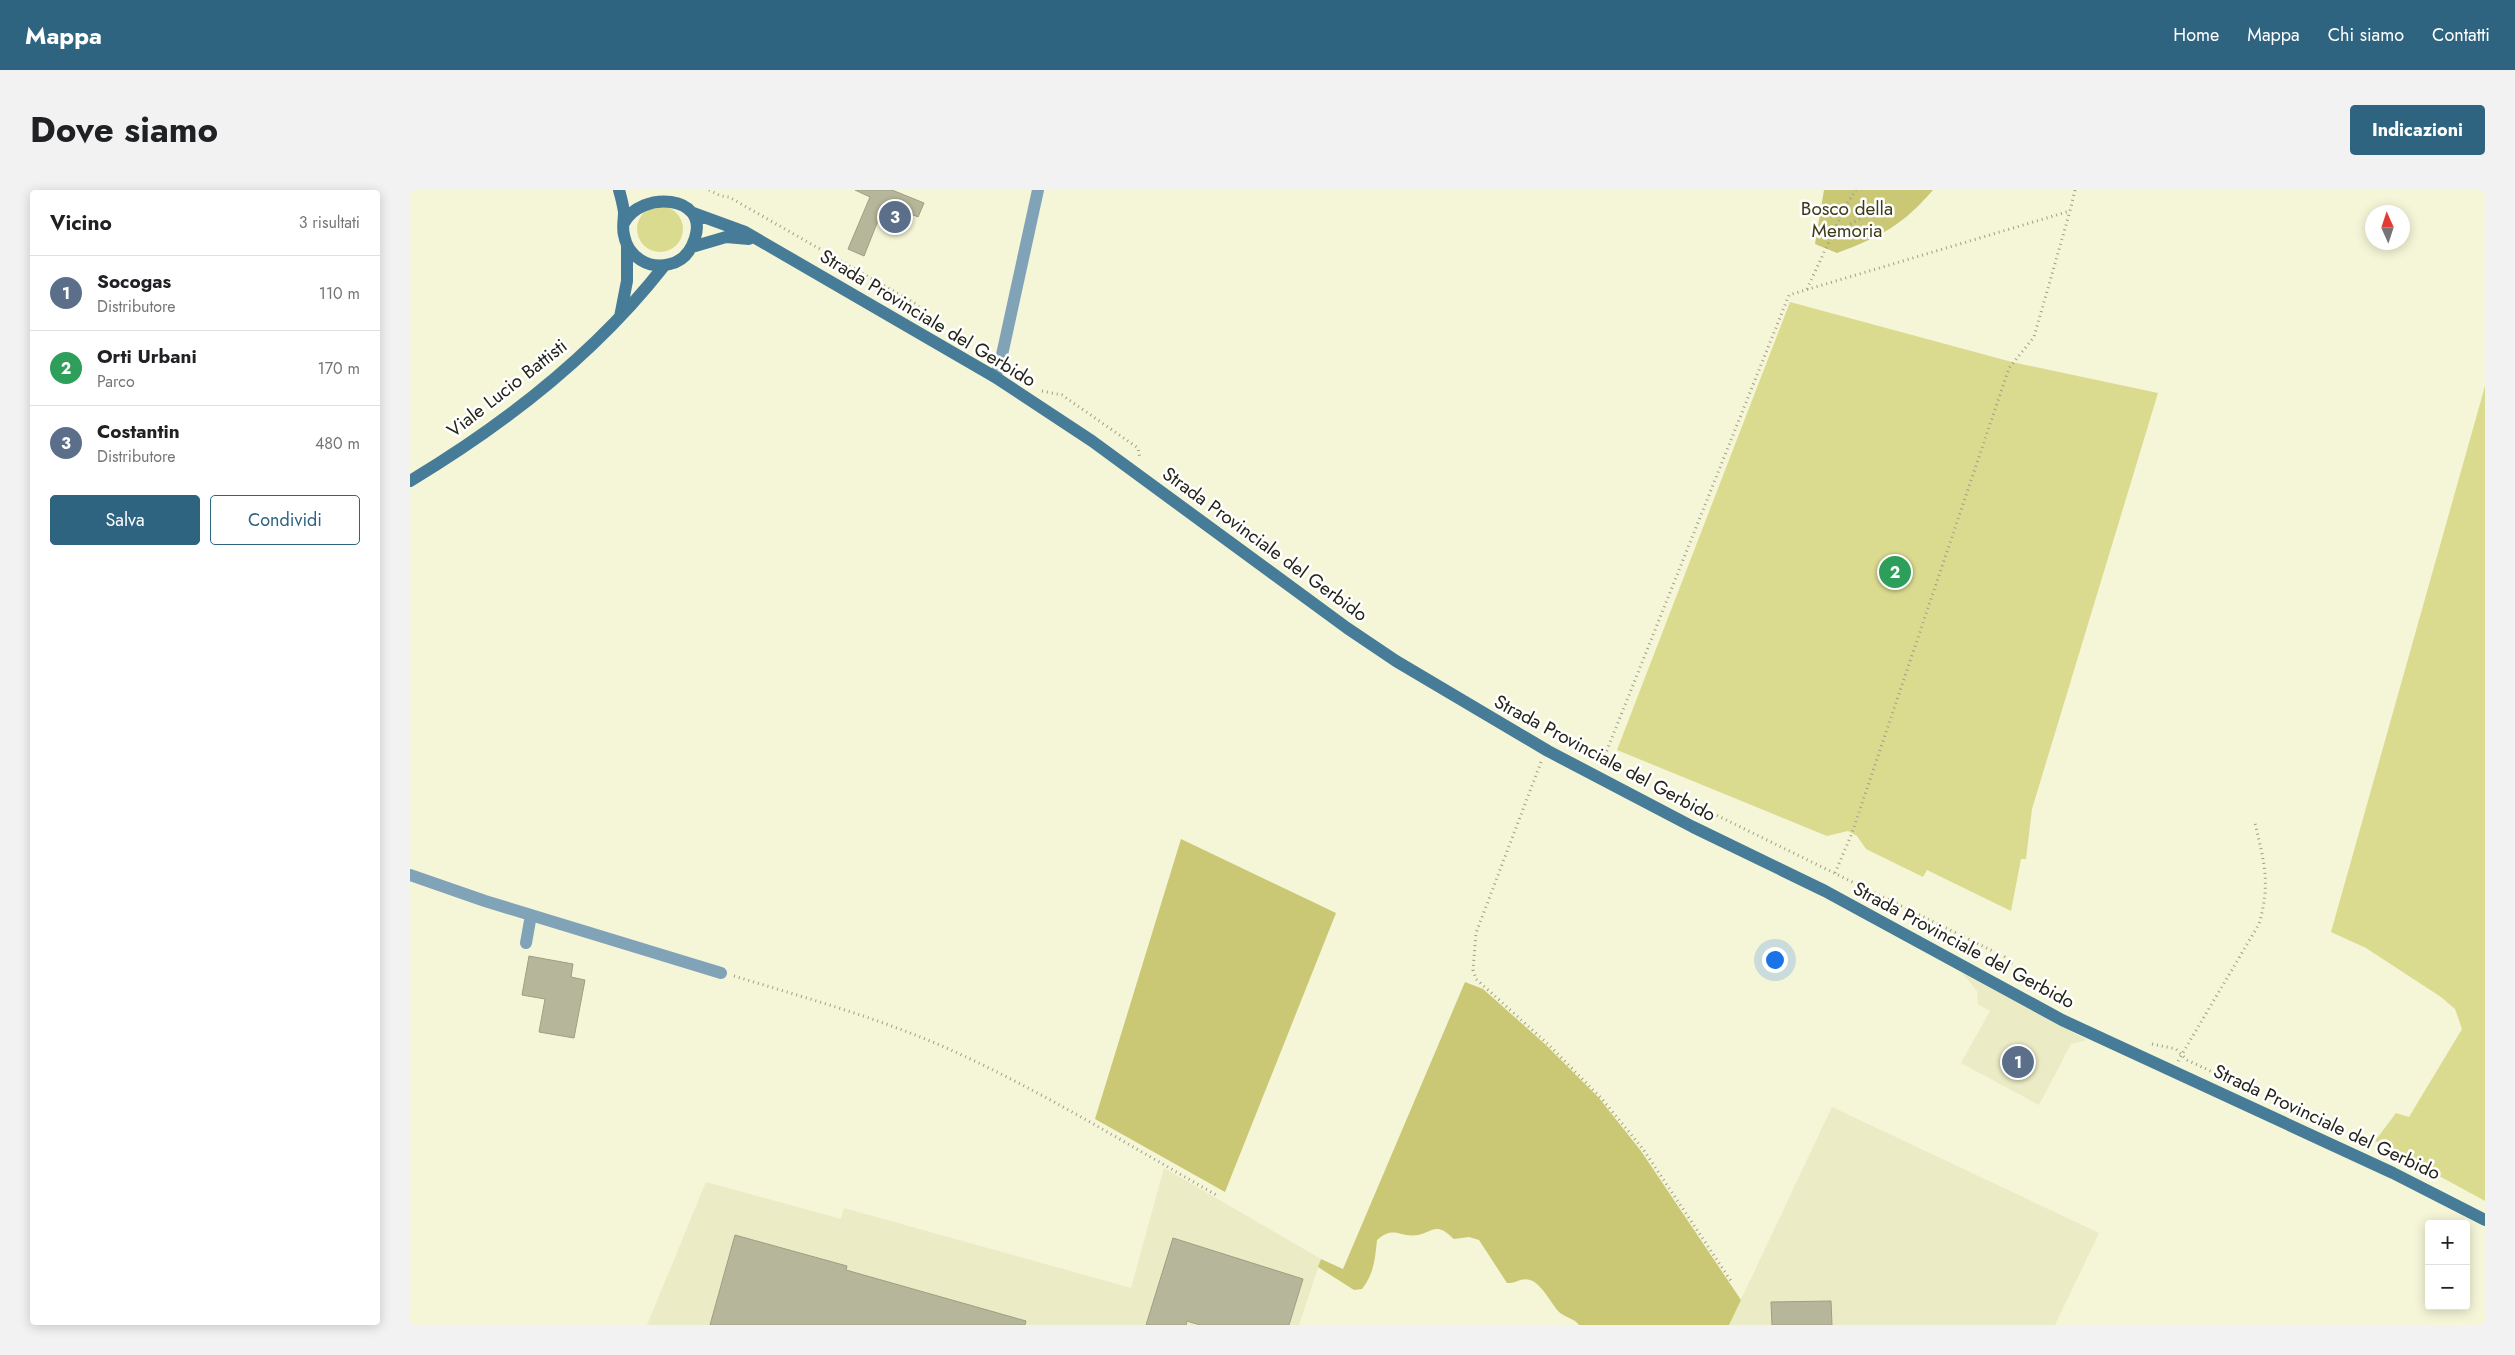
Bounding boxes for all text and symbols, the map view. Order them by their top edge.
text: Mappa [25,18,102,53]
text: Home [2173,22,2219,48]
text: Mappa [2247,22,2300,48]
text: Chi siamo [2328,22,2404,48]
text: Contatti [2432,22,2490,48]
text: Dove siamo [30,105,218,155]
button: Indicazioni [2350,105,2485,155]
park label: Bosco della Memoria [1801,195,1893,244]
pin: 3 [879,198,911,236]
north arrow [2365,205,2410,250]
text: Vicino [50,208,112,238]
text: 3 risultati [299,211,360,234]
street label: Strada Provinciale del Gerbido [815,243,1041,393]
text: Socogas [97,268,171,295]
text: 1 [62,282,70,305]
text: 110 m [319,282,360,305]
text: Distributore [97,295,176,318]
street label: Viale Lucio Battisti [441,333,573,443]
text: Orti Urbani [97,343,197,370]
text: 2 [61,357,71,380]
text: 170 m [318,357,360,380]
text: Parco [97,370,135,393]
text: Costantin [97,418,180,445]
text: 3 [61,432,71,455]
text: 480 m [315,432,360,455]
text: Distributore [97,445,176,468]
street label: Strada Provinciale del Gerbido [1157,460,1373,628]
button: Salva [50,495,200,545]
button: Condividi [210,495,360,545]
pin: 2 [1879,553,1911,591]
street label: Strada Provinciale del Gerbido [1489,688,1721,828]
street label: Strada Provinciale del Gerbido [1848,875,2080,1015]
your location [1762,947,1788,973]
pin: 1 [2002,1043,2034,1081]
street label: Strada Provinciale del Gerbido [2209,1057,2445,1187]
map controls [2425,1220,2470,1310]
button: + [2425,1220,2470,1265]
button: − [2425,1265,2470,1310]

